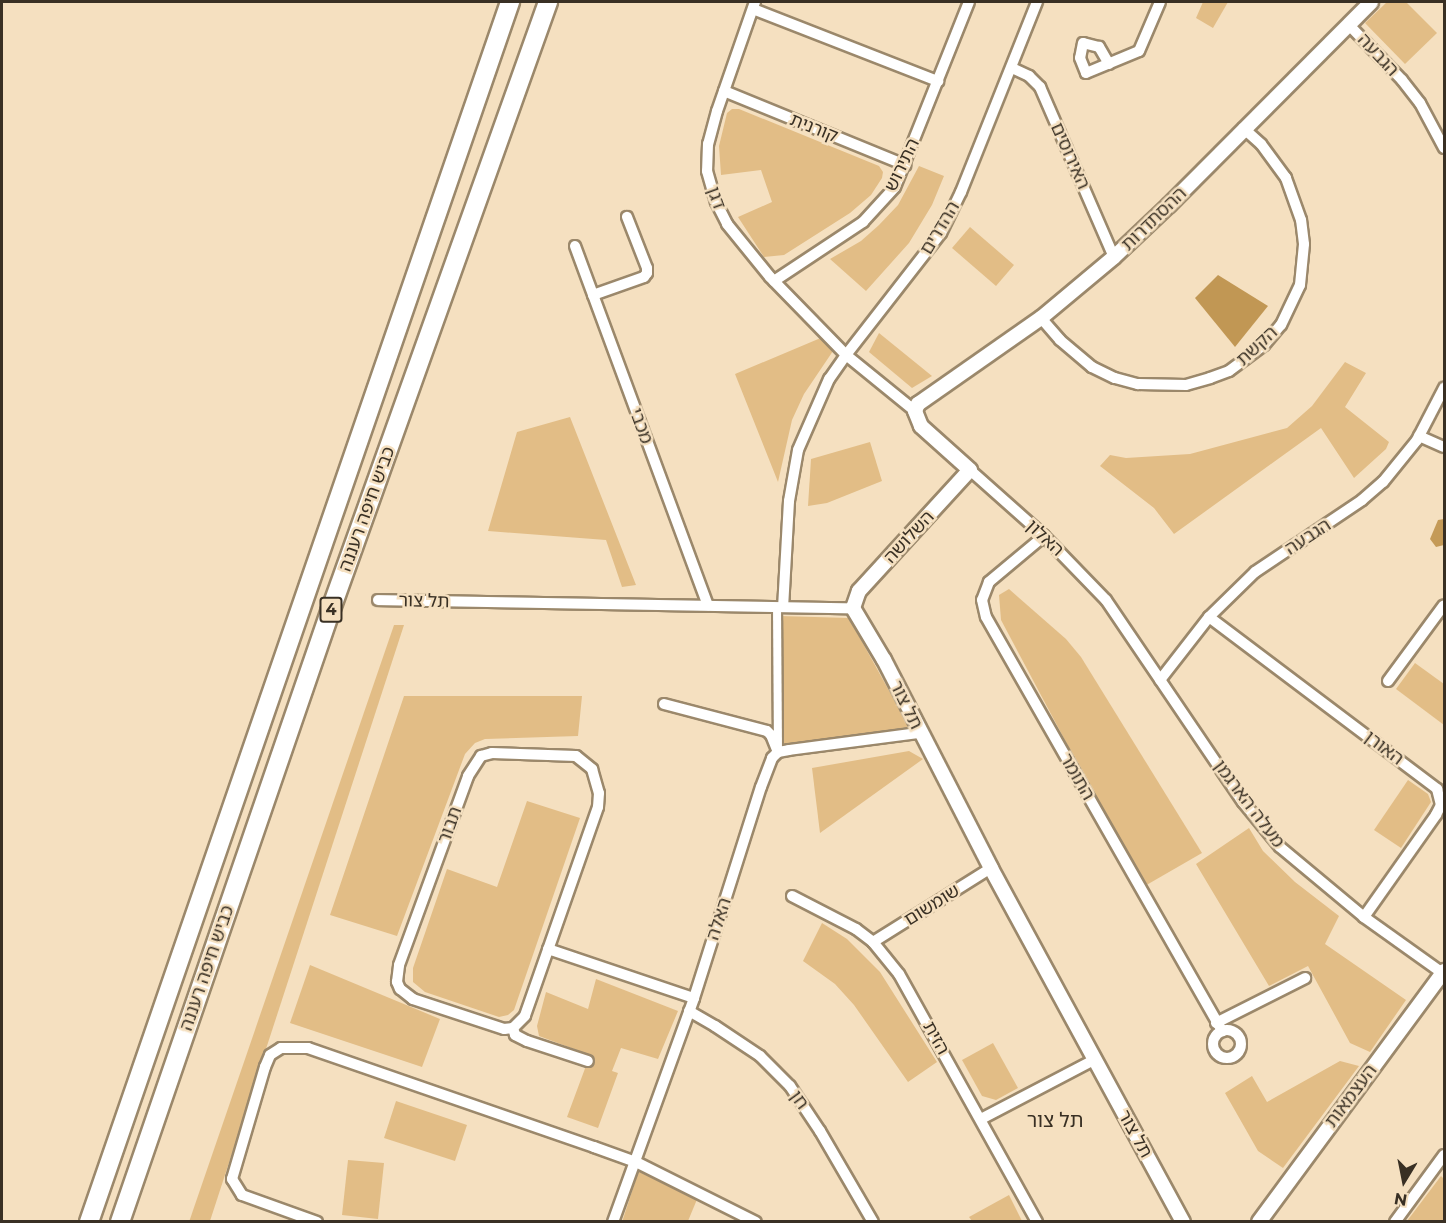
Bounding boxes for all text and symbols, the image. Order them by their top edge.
street label: הגבעה [1353,29,1403,81]
street label: קורנית [787,109,841,147]
street label: האירוסים [1046,119,1094,193]
street label: התירוש [880,135,924,195]
street label: ההסתדרות [1117,183,1191,255]
street label: דגן [702,184,730,212]
street label: ההדרים [916,198,964,258]
street label: הקשת [1232,322,1282,370]
street label: מכבי [625,405,657,447]
street label: כביש חיפה רעננה [334,444,400,574]
street label: השלושה [879,506,939,568]
street label: הגבעה [1281,514,1335,560]
street label: האלון [1022,515,1068,561]
street label: תל צור [398,590,450,612]
road number: 4 [319,597,343,623]
street label: תל צור [885,677,927,733]
street label: האורן [1360,726,1408,770]
street label: התומר [1055,750,1099,804]
street label: מעלה הארגמן [1209,756,1289,852]
street label: תבור [433,804,467,846]
street label: שומשום [900,880,964,930]
street label: האלה [702,895,736,943]
street label: כביש חיפה רעננה [175,902,239,1034]
street label: הזית [918,1018,954,1058]
street label: העצמאות [1320,1060,1382,1132]
street label: חן [785,1086,813,1114]
street label: תל צור [1113,1106,1157,1162]
district label: תל צור [1027,1108,1083,1132]
north arrow [1374,1151,1434,1211]
text: N [1393,1189,1409,1210]

